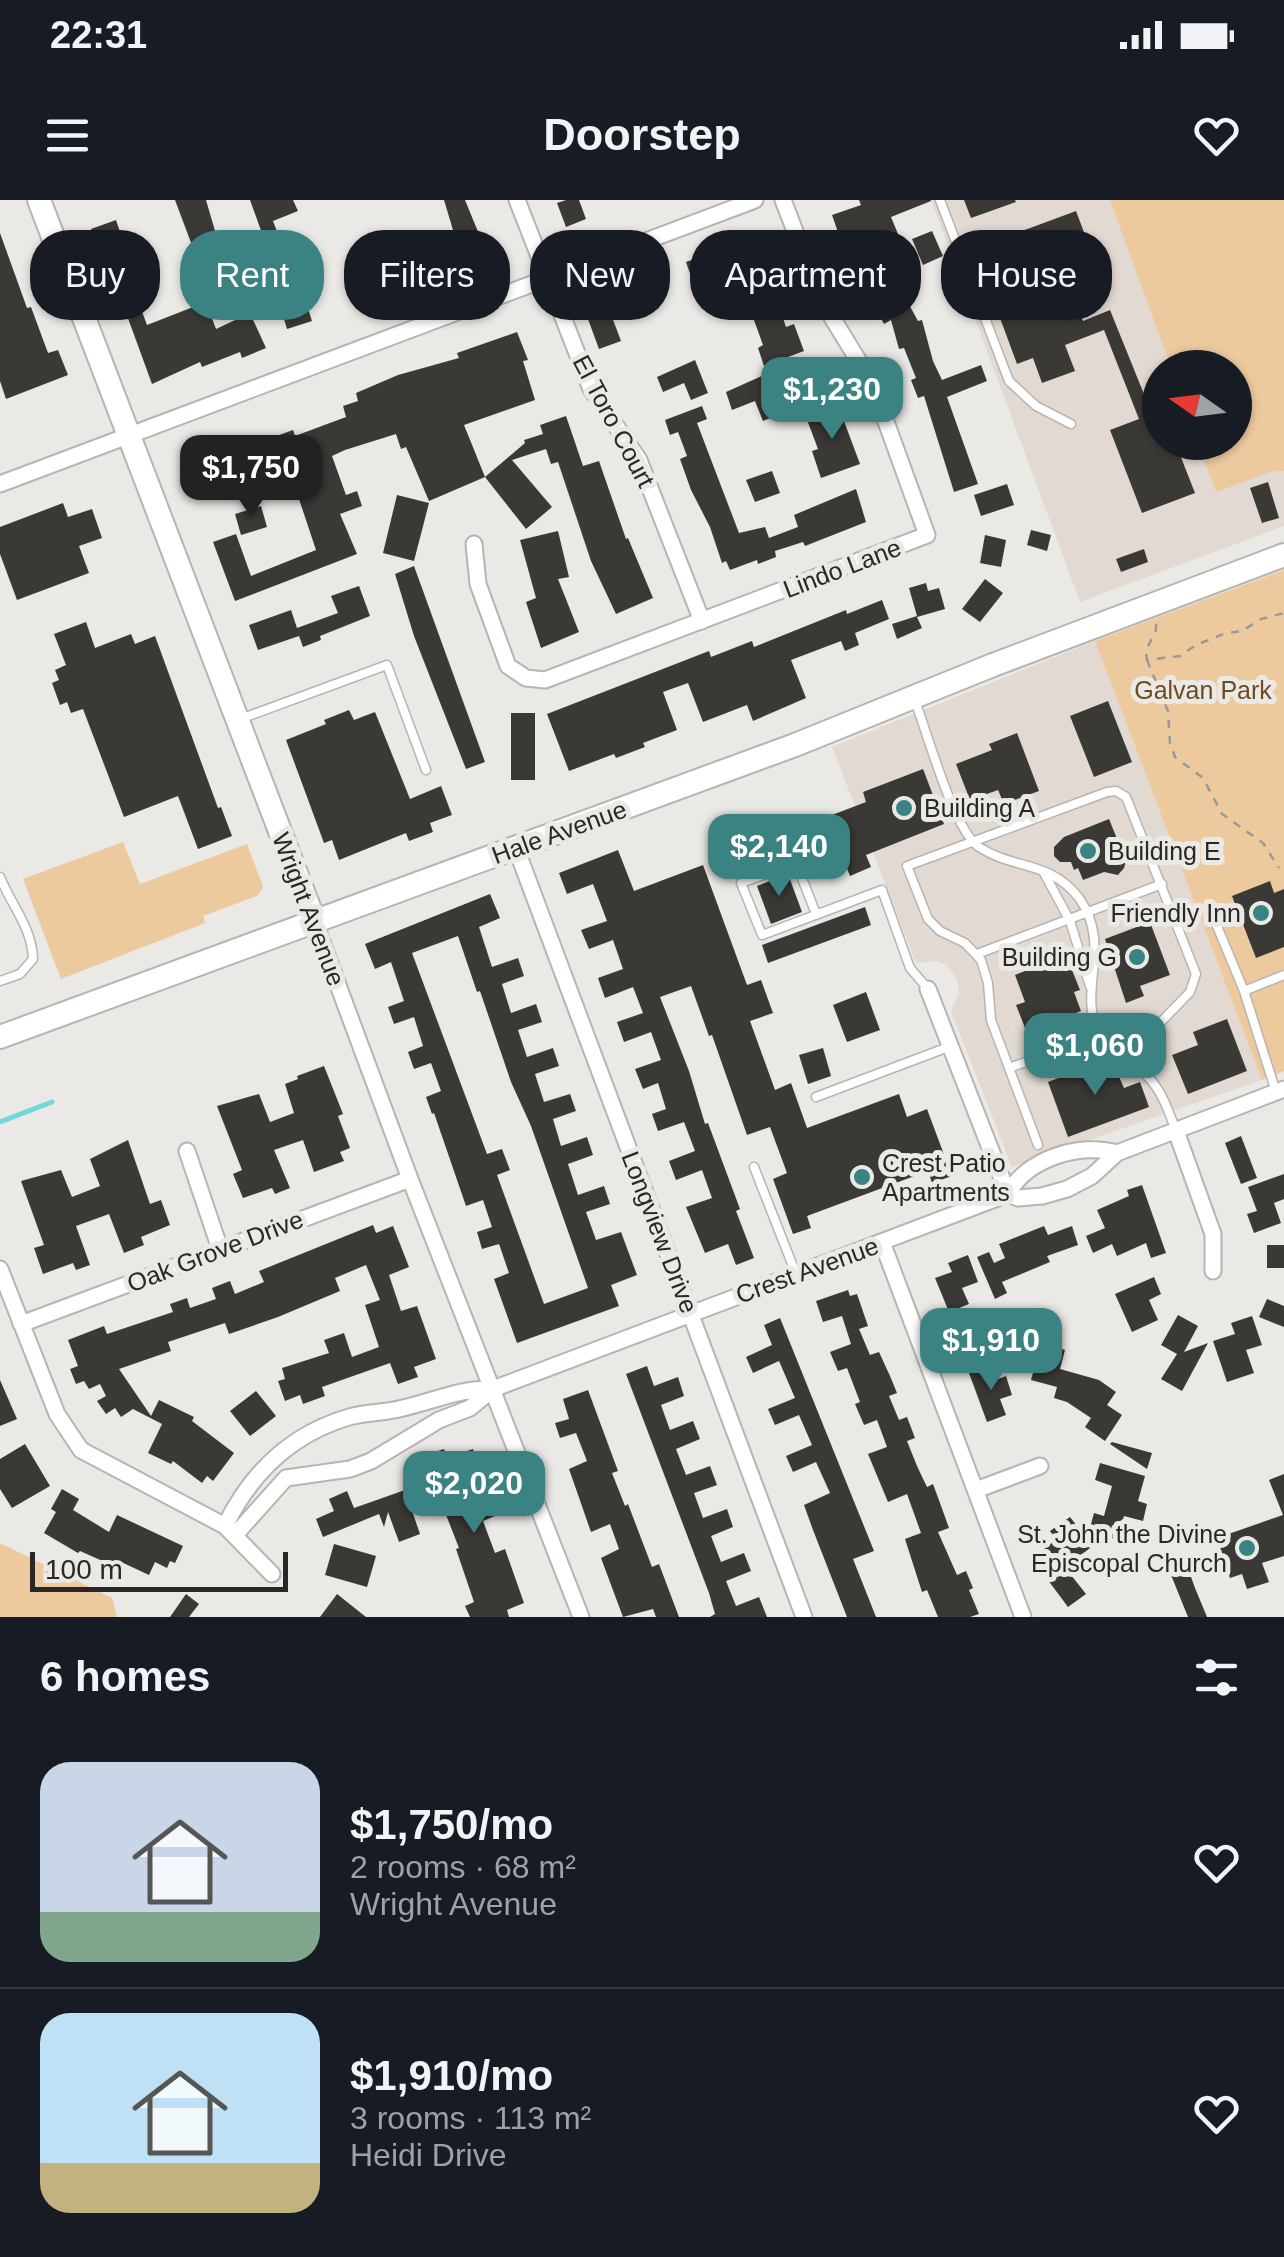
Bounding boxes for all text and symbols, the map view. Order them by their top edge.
text: 22:31 [50,14,147,56]
icon: menu [40,108,95,163]
icon: heart [1189,108,1244,163]
text: Doorstep [543,109,741,160]
chip: Buy [30,230,160,320]
chip: Rent [180,230,324,320]
chip: Filters [344,230,510,320]
chip: New [530,230,670,320]
chip: Apartment [690,230,921,320]
chip: House [941,230,1112,320]
street label: El Toro Court [567,350,661,492]
north arrow [1142,350,1252,460]
map controls [1142,350,1252,460]
pin: $1,230 [751,357,913,442]
text: $1,230 [783,371,881,407]
pin: $1,750 [170,435,332,520]
text: $1,750 [202,449,300,485]
street label: Lindo Lane [779,533,905,603]
park label: Galvan Park [1134,676,1272,704]
place label: Building A [924,794,1036,822]
street label: Hale Avenue [488,795,630,869]
marker: Building A [893,797,915,819]
pin: $2,140 [698,814,860,899]
text: $2,140 [730,828,828,864]
street label: Wright Avenue [267,829,351,989]
place label: Building E [1108,837,1221,865]
marker: Building E [1077,840,1099,862]
place label: Friendly Inn [1110,899,1241,927]
marker: Friendly Inn [1250,902,1272,924]
place label: Building G [1002,943,1117,971]
marker: Building G [1126,946,1148,968]
pin: $1,060 [1014,1013,1176,1098]
text: $1,060 [1046,1027,1144,1063]
street label: Longview Drive [616,1147,704,1317]
place label: Crest Patio Apartments [882,1149,1010,1206]
marker: Crest Patio Apartments [851,1166,873,1188]
street label: Oak Grove Drive [123,1205,307,1297]
street label: Crest Avenue [732,1231,882,1309]
pin: $1,910 [910,1308,1072,1393]
text: $1,910 [942,1322,1040,1358]
pin: $2,020 [393,1451,555,1536]
text: $2,020 [425,1465,523,1501]
place label: St. John the Divine Episcopal Church [1017,1520,1227,1577]
marker: St. John the Divine Episcopal Church [1236,1537,1258,1559]
scale bar [30,1547,288,1592]
text: 100 m [45,1554,123,1585]
icon: filters [1189,1650,1244,1705]
text: 6 homes [40,1653,210,1700]
text: $1,750/mo [350,1801,553,1848]
icon: home [120,1802,240,1922]
icon: heart [1189,1835,1244,1890]
text: 2 rooms · 68 m² [350,1849,576,1885]
text: Wright Avenue [350,1886,557,1922]
text: $1,910/mo [350,2052,553,2099]
icon: home [120,2053,240,2173]
icon: heart [1189,2086,1244,2141]
text: 3 rooms · 113 m² [350,2100,591,2136]
text: Heidi Drive [350,2137,506,2173]

